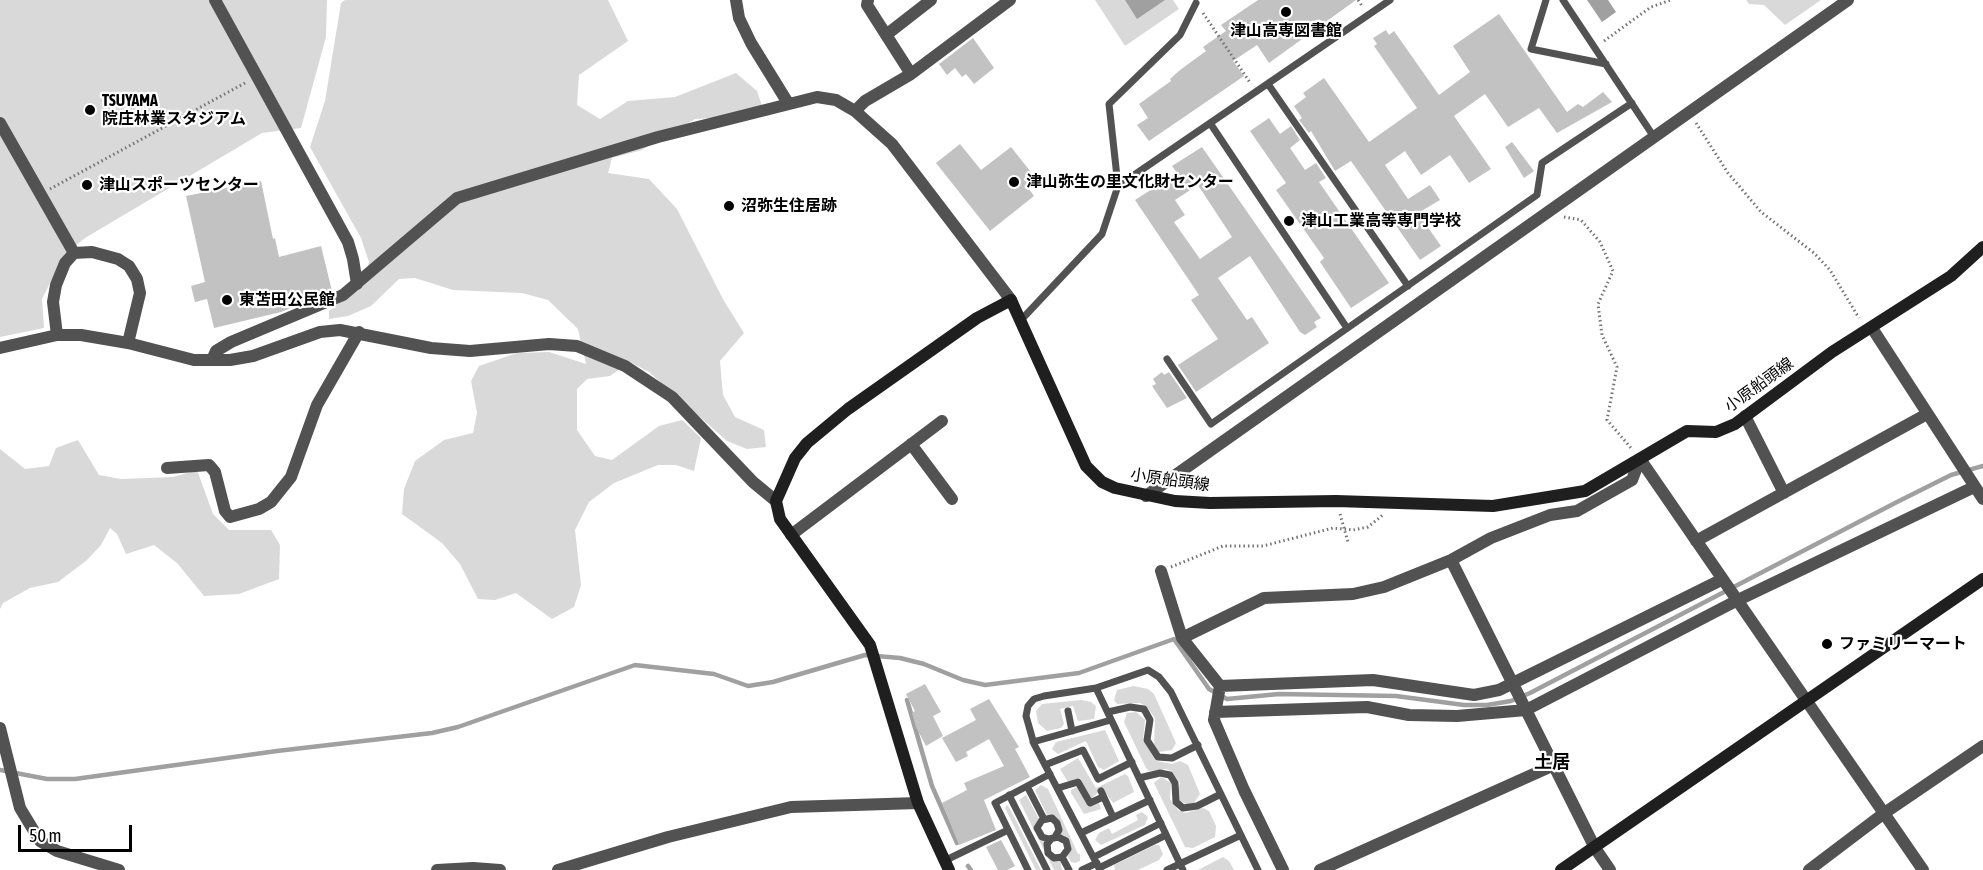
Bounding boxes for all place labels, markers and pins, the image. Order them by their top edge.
marker: 津山高専図書館 [1279,5,1293,19]
place label: 津山高専図書館 [1230,21,1342,41]
place label: TSUYAMA 院庄林業スタジアム [102,91,246,129]
marker: TSUYAMA 院庄林業スタジアム [83,103,97,117]
place label: 津山弥生の里文化財センター [1026,172,1234,192]
place label: 津山スポーツセンター [99,175,259,195]
marker: 津山弥生の里文化財センター [1007,175,1021,189]
marker: 津山スポーツセンター [80,178,94,192]
place label: 沼弥生住居跡 [741,196,837,216]
marker: 沼弥生住居跡 [722,199,736,213]
place label: 津山工業高等専門学校 [1301,211,1461,231]
marker: 津山工業高等専門学校 [1282,214,1296,228]
place label: 東苫田公民館 [239,290,335,310]
marker: 東苫田公民館 [220,293,234,307]
place label: ファミリーマート [1839,634,1967,654]
marker: ファミリーマート [1820,637,1834,651]

